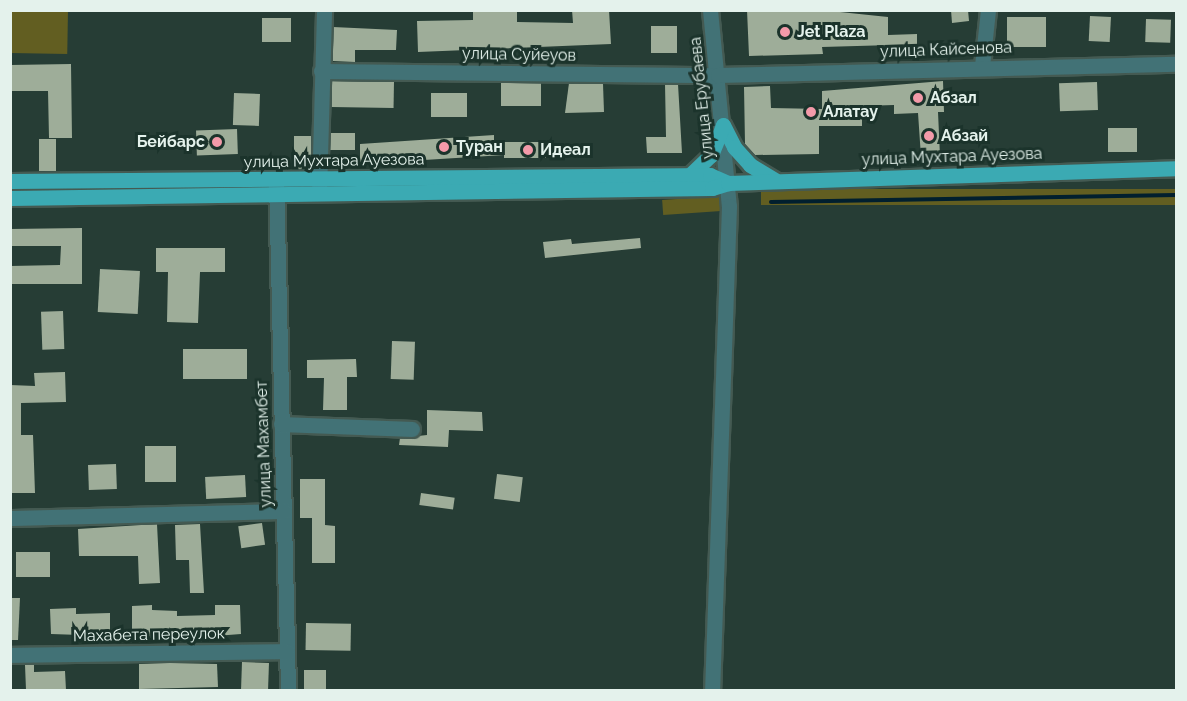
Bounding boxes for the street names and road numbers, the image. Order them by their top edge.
street label: улица Ерубаева [686,36,718,160]
street label: улица Кайсенова [880,38,1012,62]
street label: улица Суйеуов [462,44,576,66]
street label: улица Мухтара Ауезова [861,144,1043,170]
street label: улица Мухтара Ауезова [243,150,425,172]
street label: улица Махамбет [252,380,276,508]
street label: Махабета переулок [73,624,225,646]

